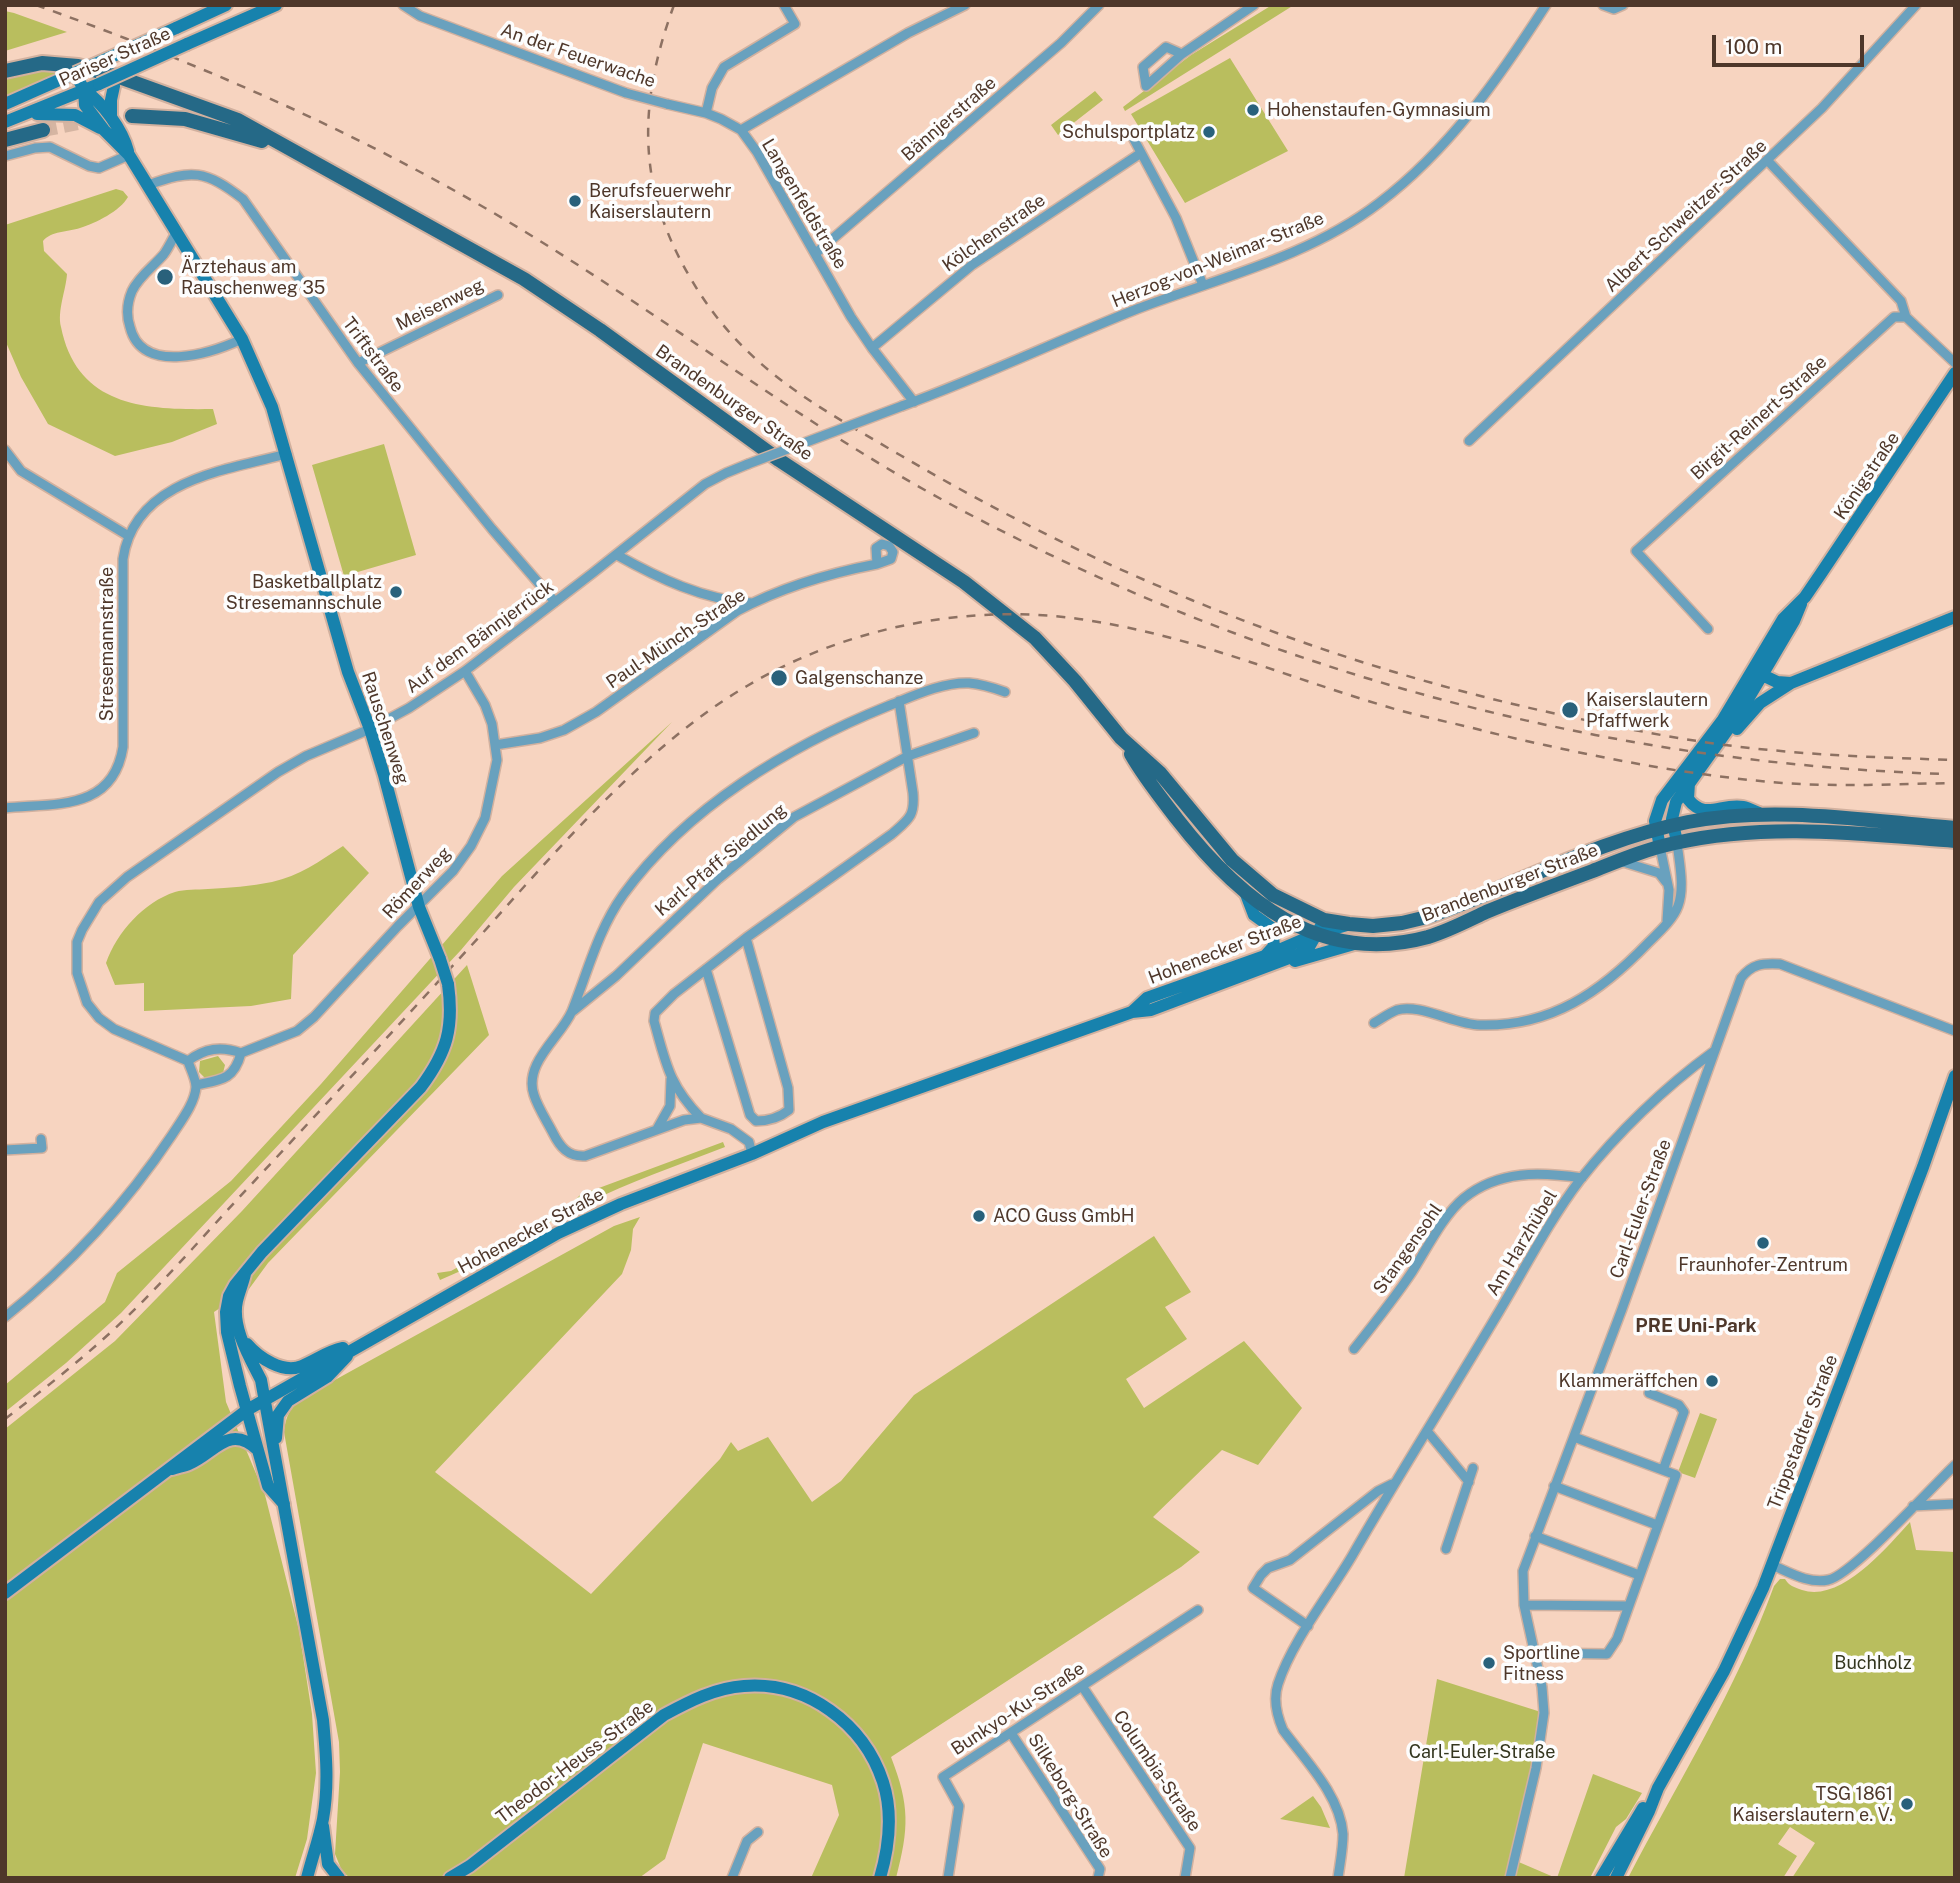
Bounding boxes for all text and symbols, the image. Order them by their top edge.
street label: An der Feuerwache [498,19,658,93]
scale bar [1715,21,1867,65]
street label: Pariser Straße [56,23,174,91]
text: 100 m [1725,34,1782,59]
street label: Bännjerstraße [897,72,1001,166]
place label: Hohenstaufen-Gymnasium [1267,99,1491,121]
marker: Hohenstaufen-Gymnasium [1245,102,1261,118]
place label: Schulsportplatz [1062,121,1195,143]
marker: Schulsportplatz [1201,124,1217,140]
street label: Langenfeldstraße [757,135,851,273]
street label: Albert-Schweitzer-Straße [1601,135,1771,297]
place label: Berufsfeuerwehr Kaiserslautern [589,180,732,222]
street label: Kölchenstraße [938,189,1050,277]
marker: Berufsfeuerwehr Kaiserslautern [567,193,583,209]
street label: Herzog-von-Weimar-Straße [1109,207,1327,313]
place label: Ärztehaus am Rauschenweg 35 [181,256,325,298]
marker: Ärztehaus am Rauschenweg 35 [155,267,175,287]
street label: Meisenweg [393,274,487,336]
street label: Triftstraße [338,313,408,397]
street label: Brandenburger Straße [651,340,817,466]
street label: Birgit-Reinert-Straße [1687,351,1831,485]
street label: Königstraße [1830,428,1904,524]
street label: Stresemannstraße [96,567,118,721]
place label: Basketballplatz Stresemannschule [226,571,382,614]
street label: Auf dem Bännjerrück [402,576,558,698]
marker: Basketballplatz Stresemannschule [388,584,404,600]
street label: Paul-Münch-Straße [602,584,750,694]
place label: Galgenschanze [795,667,923,689]
marker: Galgenschanze [769,668,789,688]
street label: Rauschenweg [357,669,413,787]
place label: Kaiserslautern Pfaffwerk [1586,689,1708,732]
marker: Kaiserslautern Pfaffwerk [1560,700,1580,720]
street label: Karl-Pfaff-Siedlung [651,799,791,921]
street label: Brandenburger Straße [1419,839,1601,927]
street label: Römerweg [378,843,456,923]
street label: Hohenecker Straße [1145,911,1305,989]
street label: Carl-Euler-Straße [1606,1136,1676,1282]
street label: Hohenecker Straße [454,1183,608,1279]
street label: Am Harzhübel [1482,1186,1562,1300]
street label: Stangensohl [1369,1200,1447,1298]
place label: ACO Guss GmbH [993,1205,1134,1227]
marker: ACO Guss GmbH [971,1208,987,1224]
marker: Fraunhofer-Zentrum [1755,1235,1771,1251]
place label: Fraunhofer-Zentrum [1678,1254,1848,1276]
district label: PRE Uni-Park [1635,1315,1757,1337]
street label: Trippstadter Straße [1764,1351,1842,1513]
place label: Klammeräffchen [1558,1370,1698,1392]
marker: Klammeräffchen [1704,1373,1720,1389]
place label: Sportline Fitness [1503,1642,1580,1684]
park label: Buchholz [1834,1652,1912,1674]
marker: Sportline Fitness [1481,1655,1497,1671]
street label: Bunkyo-Ku-Straße [947,1658,1089,1760]
street label: Theodor-Heuss-Straße [492,1696,658,1828]
street label: Columbia-Straße [1108,1706,1206,1836]
street label: Silkeborg-Straße [1023,1730,1117,1862]
park label: Carl-Euler-Straße [1409,1741,1555,1763]
place label: TSG 1861 Kaiserslautern e. V. [1733,1783,1893,1826]
marker: TSG 1861 Kaiserslautern e. V. [1899,1796,1915,1812]

